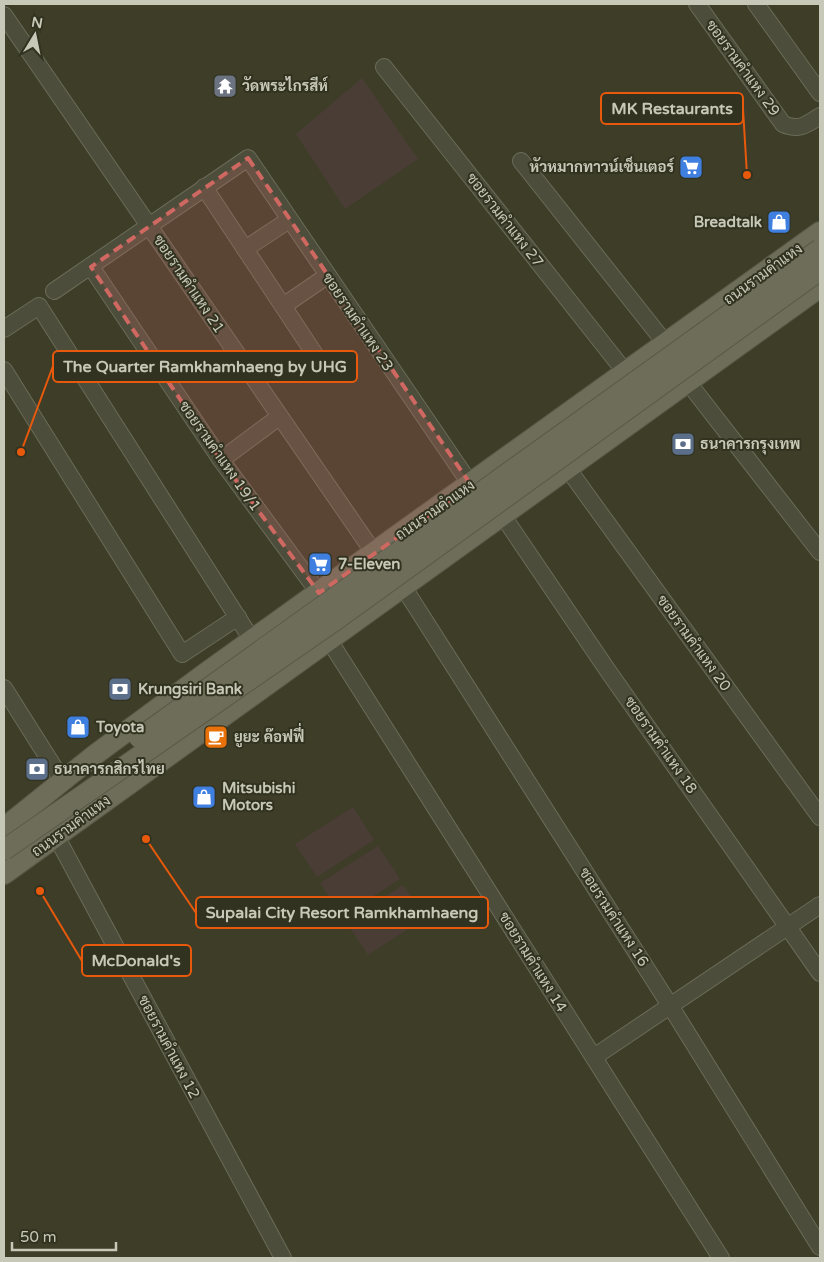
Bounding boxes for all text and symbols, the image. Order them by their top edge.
north arrow [10,10,60,60]
text: N [30,13,44,32]
street label: ซอยรามคำแหง 29 [702,16,784,120]
temple icon: วัดพระไกรสีห์ [212,73,238,99]
place label: วัดพระไกรสีห์ [242,76,329,95]
callout: MK Restaurants [601,93,743,124]
text: MK Restaurants [611,99,733,119]
supermarket icon: หัวหมากทาวน์เซ็นเตอร์ [678,154,704,180]
place label: หัวหมากทาวน์เซ็นเตอร์ [530,156,675,176]
street label: ซอยรามคำแหง 27 [463,169,547,271]
shop icon: Breadtalk [766,209,792,235]
place label: Breadtalk [694,213,762,231]
street label: ซอยรามคำแหง 21 [150,232,228,336]
street label: ถนนรามคำแหง [720,239,806,309]
street label: ซอยรามคำแหง 23 [319,270,397,374]
callout: The Quarter Ramkhamhaeng by UHG [53,351,357,382]
text: The Quarter Ramkhamhaeng by UHG [62,357,347,377]
street label: ซอยรามคำแหง 19/1 [175,397,265,515]
bank icon: ธนาคารกรุงเทพ [670,431,696,457]
place label: ธนาคารกรุงเทพ [700,435,800,455]
street label: ถนนรามคำแหง [392,476,478,544]
supermarket icon: 7-Eleven [307,551,333,577]
place label: 7-Eleven [338,555,400,573]
street label: ซอยรามคำแหง 20 [653,591,735,695]
bank icon: Krungsiri Bank [107,676,133,702]
place label: Krungsiri Bank [138,680,242,699]
street label: ซอยรามคำแหง 18 [621,693,701,797]
shop icon: Toyota [65,714,91,740]
place label: Toyota [95,718,144,737]
place label: ยูยะ ค๊อฟฟี่ [234,722,304,748]
cafe icon: ยูยะ ค๊อฟฟี่ [203,724,229,750]
bank icon: ธนาคารกสิกรไทย [24,756,50,782]
place label: ธนาคารกสิกรไทย [54,759,165,778]
place label: Mitsubishi Motors [222,779,295,814]
shop icon: Mitsubishi Motors [191,784,217,810]
street label: ถนนรามคำแหง [28,791,114,861]
street label: ซอยรามคำแหง 16 [575,864,653,970]
callout: Supalai City Resort Ramkhamhaeng [196,897,488,928]
text: Supalai City Resort Ramkhamhaeng [206,903,478,923]
street label: ซอยรามคำแหง 14 [495,909,571,1015]
callout: McDonald's [82,945,191,976]
text: McDonald's [91,951,181,971]
street label: ซอยรามคำแหง 12 [134,992,204,1102]
scale bar [12,1220,116,1252]
text: 50 m [20,1228,57,1246]

